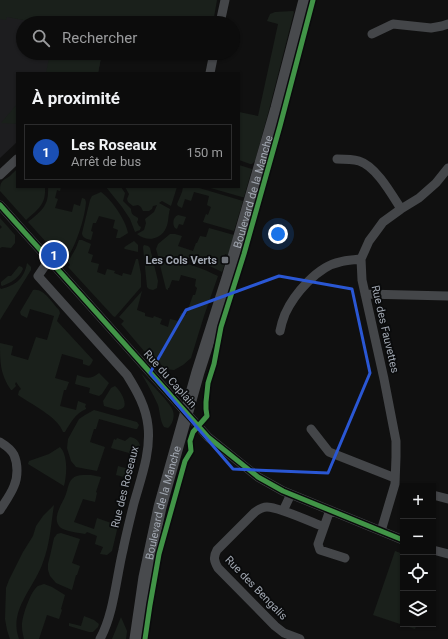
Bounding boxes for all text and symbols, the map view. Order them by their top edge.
search box [16,16,240,60]
icon: search [30,27,52,49]
text: Rechercher [62,29,137,47]
text: À proximité [32,88,120,108]
street label: Boulevard de la Manche [230,133,275,250]
text: Les Roseaux [71,136,157,154]
text: 1 [42,145,50,160]
text: 150 m [186,145,223,160]
text: Arrêt de bus [71,154,141,169]
your location [268,224,288,244]
pin: 1 [41,240,67,270]
place label: Les Cols Verts [145,254,217,267]
marker: Les Cols Verts [220,255,230,265]
street label: Rue des Fauvettes [369,284,401,374]
street label: Rue du Caplain [141,347,199,411]
street label: Rue des Roseaux [109,444,142,529]
street label: Boulevard de la Manche [142,444,183,561]
map controls [400,483,436,627]
button: + [400,483,436,519]
button: − [400,519,436,555]
street label: Rue des Bengalis [222,553,290,623]
button: locate [400,555,436,591]
button: layers [400,591,436,627]

